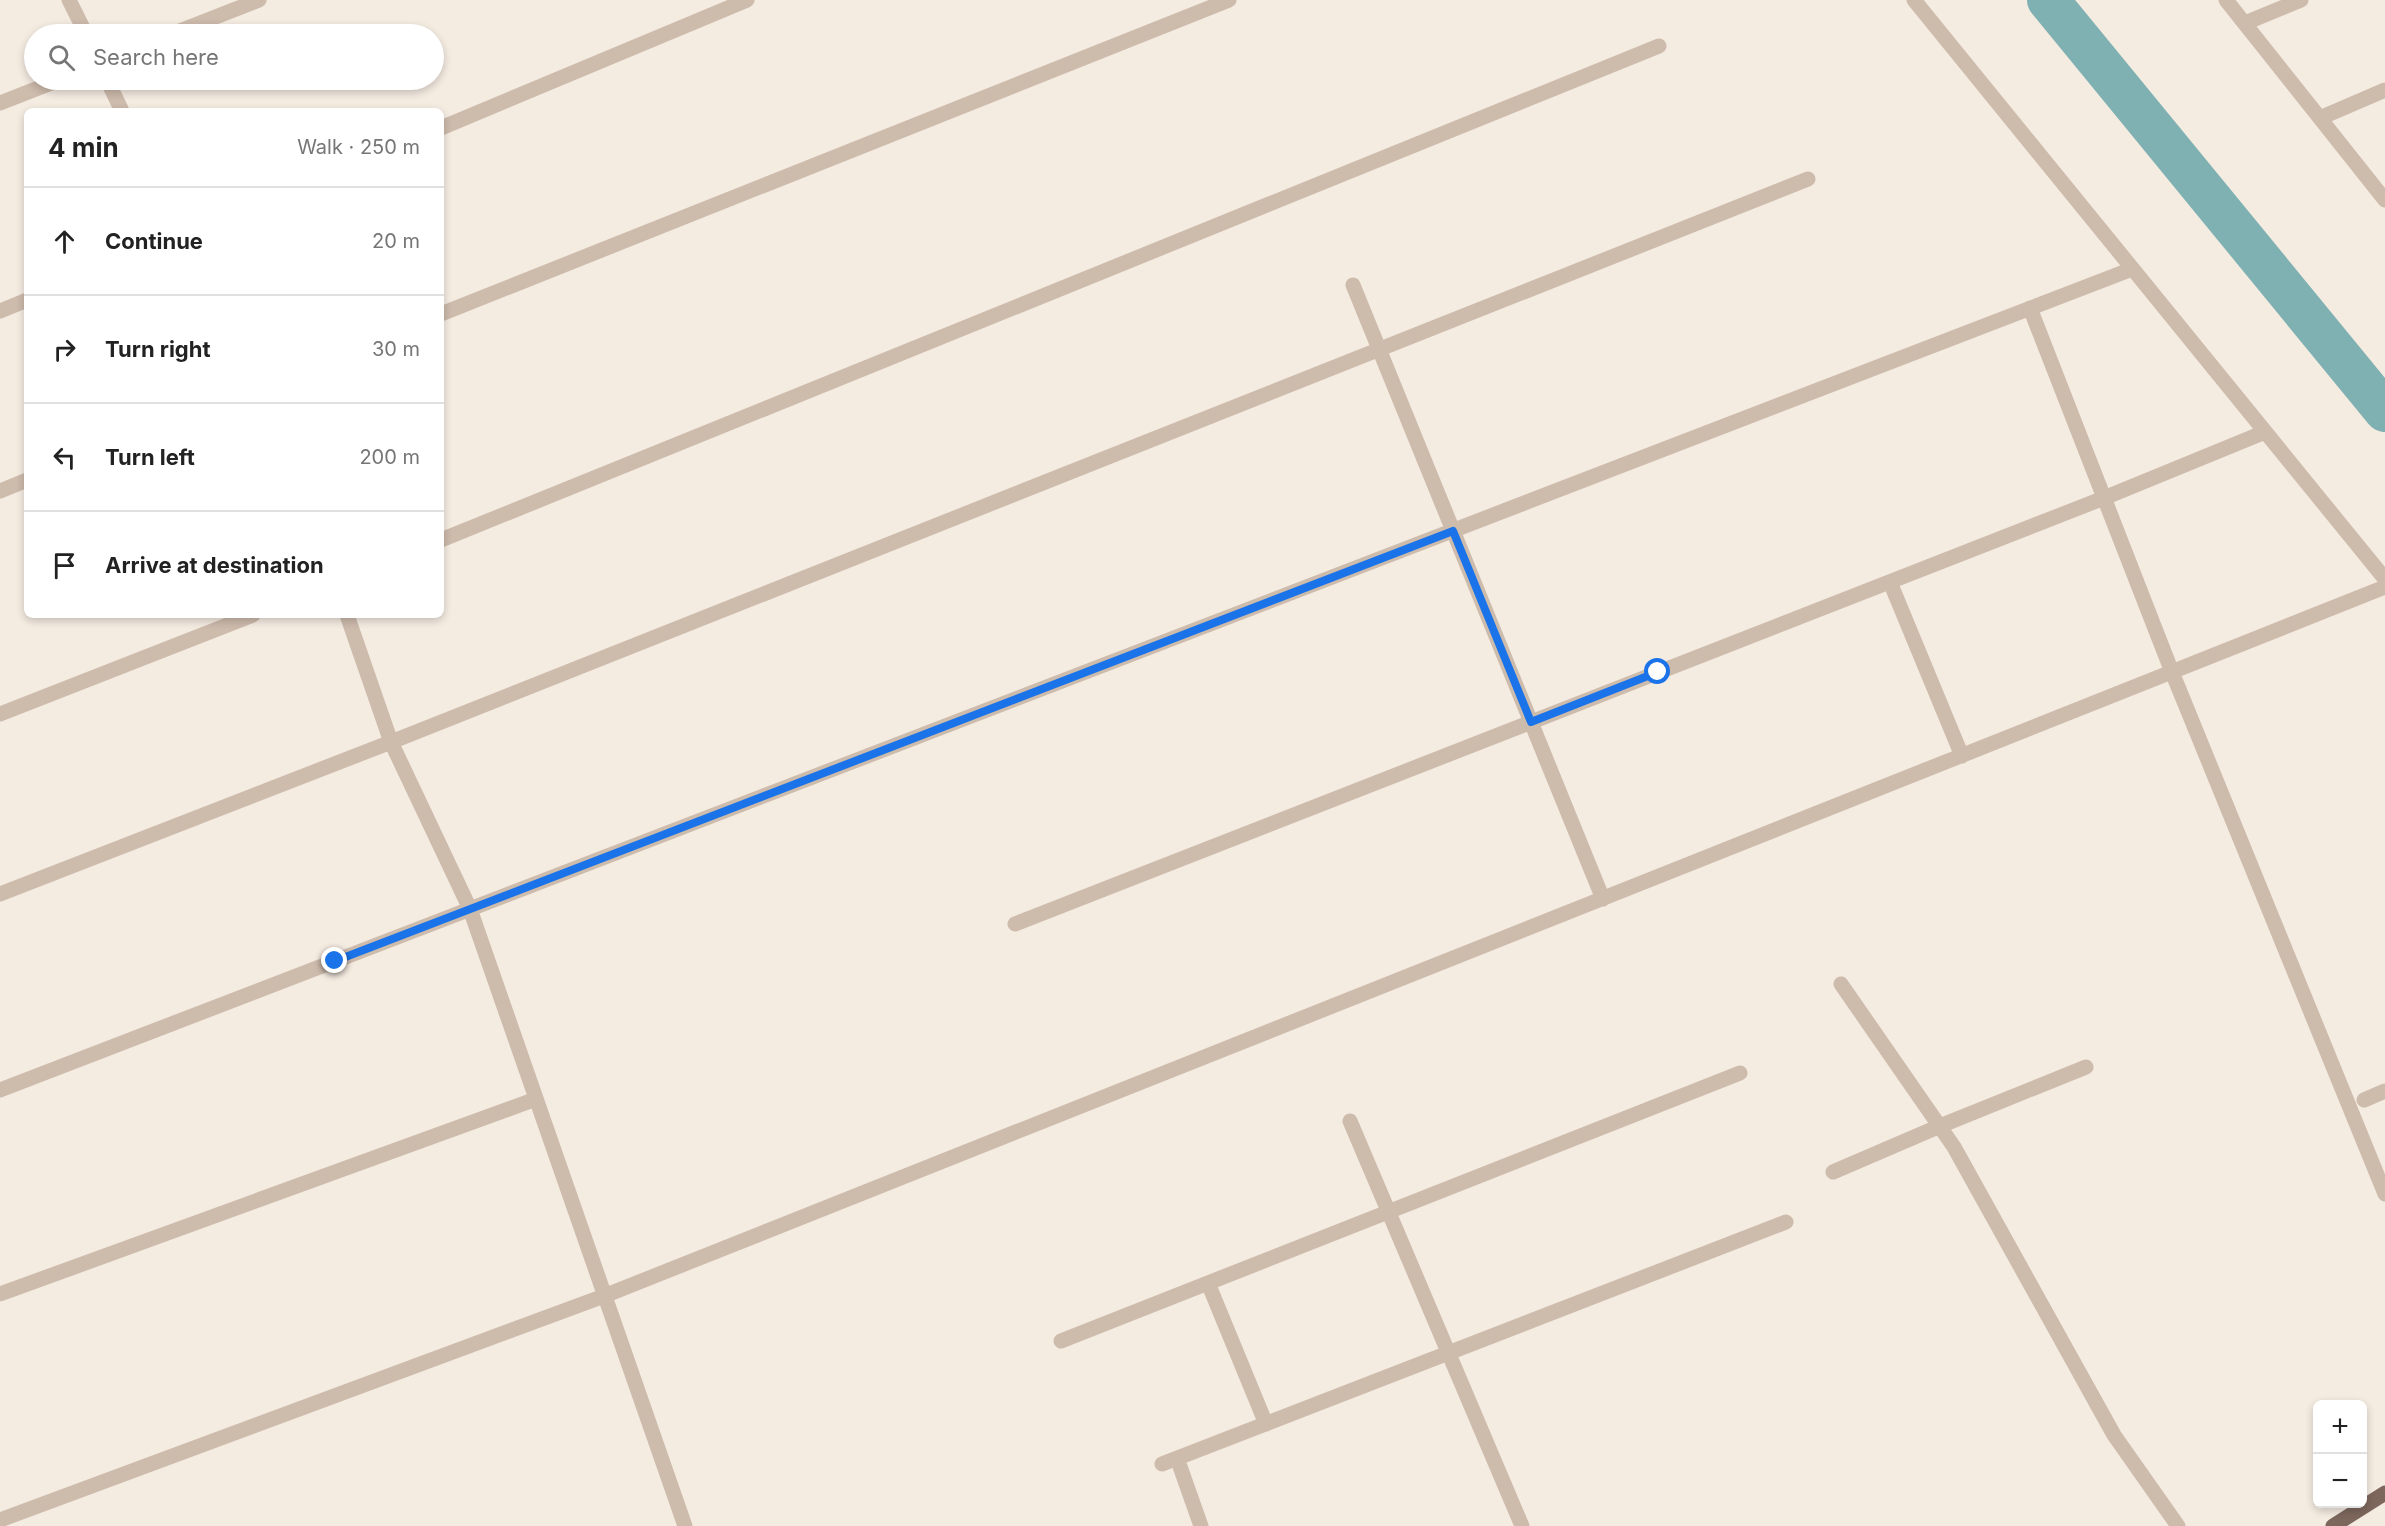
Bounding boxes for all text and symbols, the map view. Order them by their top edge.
search box [24,24,444,90]
icon: search [45,41,78,74]
text: Search here [93,44,219,70]
text: 4 min [48,132,119,163]
text: Walk · 250 m [297,135,420,159]
icon: ahead [48,225,81,258]
text: Continue [105,228,203,254]
text: 20 m [372,229,420,253]
icon: right [48,333,81,366]
text: Turn right [105,336,211,362]
text: 30 m [372,337,420,361]
icon: left [48,441,81,474]
text: Turn left [105,444,195,470]
text: 200 m [359,445,420,469]
icon: arrive [48,549,81,582]
text: Arrive at destination [105,552,324,578]
route start [1644,658,1670,684]
route end [321,947,347,973]
map controls [2313,1400,2367,1508]
button: + [2313,1400,2367,1454]
button: − [2313,1454,2367,1508]

